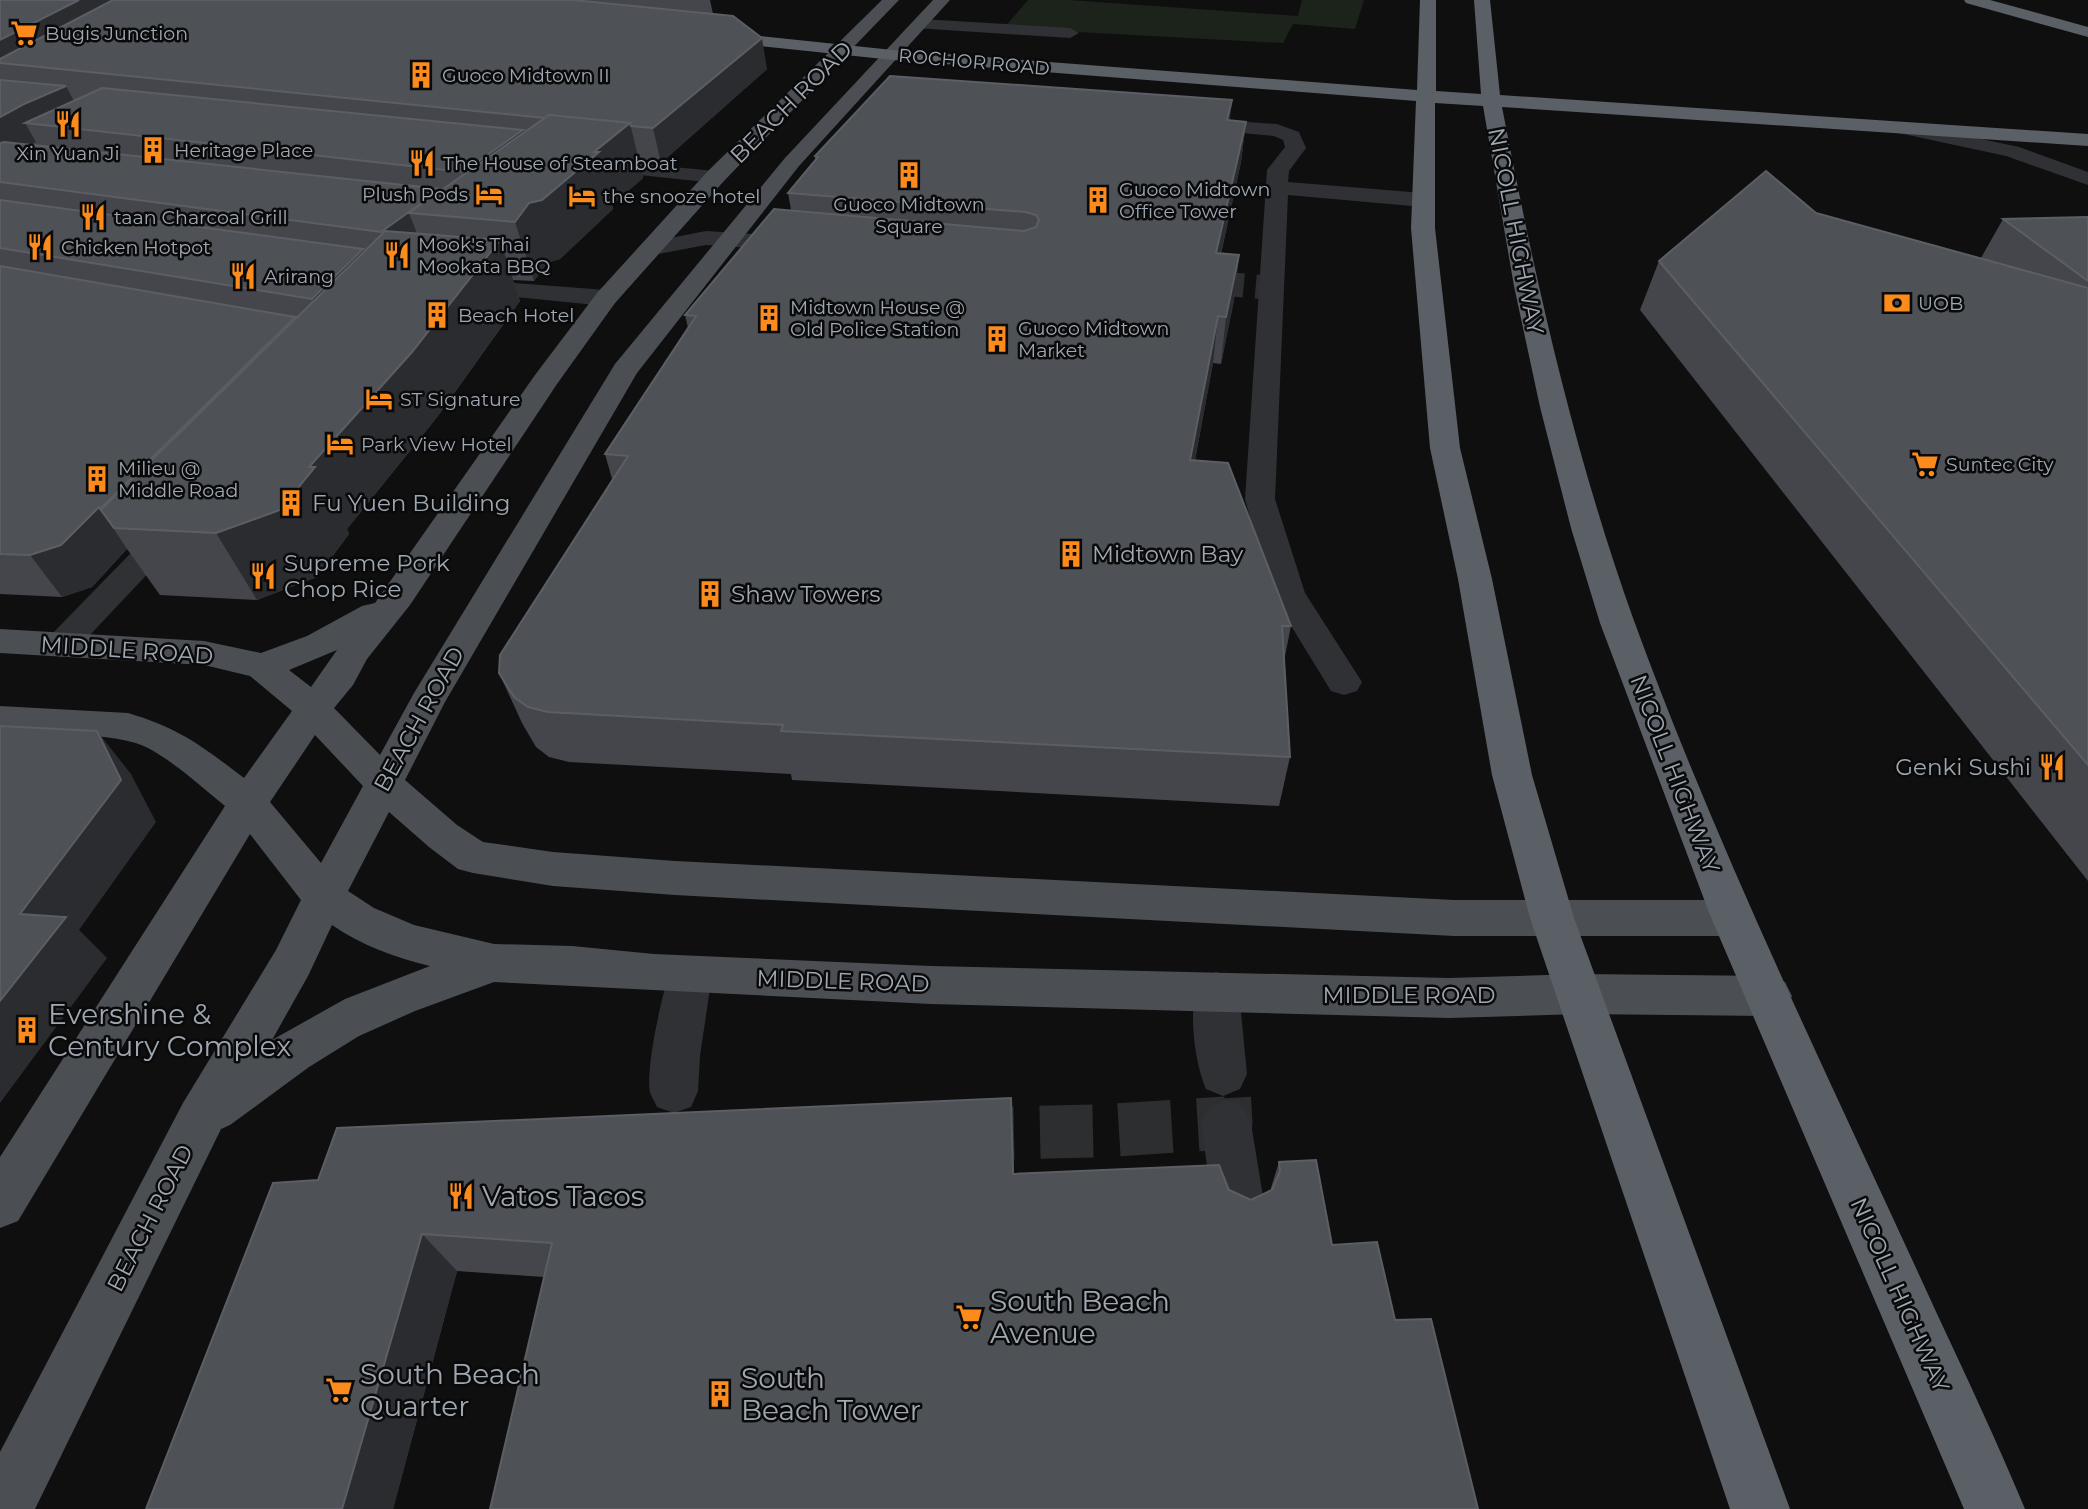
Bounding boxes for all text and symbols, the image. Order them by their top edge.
supermarket icon: Bugis Junction [9,18,39,48]
place label: Bugis Junction [45,22,188,45]
street label: BEACH ROAD [724,35,858,169]
street label: ROCHOR ROAD [897,44,1051,80]
building icon: Guoco Midtown II [406,60,436,90]
place label: Guoco Midtown II [442,64,610,87]
restaurant icon: Xin Yuan Ji [53,109,83,139]
street label: NICOLL HIGHWAY [1482,125,1550,337]
building icon: Heritage Place [138,135,168,165]
place label: Heritage Place [174,139,313,162]
place label: Xin Yuan Ji [16,142,120,165]
restaurant icon: The House of Steamboat [407,148,437,178]
place label: The House of Steamboat [443,152,678,175]
building icon: Guoco Midtown Square [894,160,924,190]
place label: Guoco Midtown Office Tower [1119,178,1270,223]
hotel icon: Plush Pods [474,179,504,209]
hotel icon: the snooze hotel [567,181,597,211]
place label: Plush Pods [362,183,468,206]
place label: the snooze hotel [603,185,760,208]
building icon: Guoco Midtown Office Tower [1083,185,1113,215]
place label: Guoco Midtown Square [833,193,985,238]
restaurant icon: taan Charcoal Grill [78,202,108,232]
place label: taan Charcoal Grill [114,206,288,229]
restaurant icon: Chicken Hotpot [25,232,55,262]
place label: Mook's Thai Mookata BBQ [418,233,551,278]
place label: Chicken Hotpot [61,236,211,259]
restaurant icon: Mook's Thai Mookata BBQ [382,240,412,270]
restaurant icon: Arirang [228,261,258,291]
place label: Arirang [264,265,334,288]
bank icon: UOB [1882,288,1912,318]
place label: UOB [1918,292,1963,315]
place label: Midtown House @ Old Police Station [790,296,965,341]
building icon: Beach Hotel [422,300,452,330]
building icon: Midtown House @ Old Police Station [754,303,784,333]
place label: Beach Hotel [458,304,574,327]
place label: Guoco Midtown Market [1018,317,1169,362]
building icon: Guoco Midtown Market [982,324,1012,354]
hotel icon: ST Signature [364,384,394,414]
place label: ST Signature [400,388,521,411]
hotel icon: Park View Hotel [325,429,355,459]
place label: Park View Hotel [361,433,512,456]
supermarket icon: Suntec City [1910,449,1940,479]
place label: Suntec City [1946,453,2054,476]
place label: Milieu @ Middle Road [118,457,238,502]
building icon: Milieu @ Middle Road [82,464,112,494]
building icon: Fu Yuen Building [276,488,306,518]
place label: Fu Yuen Building [312,489,511,517]
building icon: Midtown Bay [1056,539,1086,569]
place label: Midtown Bay [1092,540,1244,568]
place label: Supreme Pork Chop Rice [284,549,450,603]
restaurant icon: Supreme Pork Chop Rice [248,561,278,591]
building icon: Shaw Towers [695,579,725,609]
place label: Shaw Towers [731,580,880,608]
street label: MIDDLE ROAD [40,630,214,670]
street label: BEACH ROAD [368,642,470,796]
street label: NICOLL HIGHWAY [1624,671,1726,877]
restaurant icon: Genki Sushi [2037,752,2067,782]
place label: Genki Sushi [1895,753,2031,781]
street label: MIDDLE ROAD [756,964,930,998]
street label: MIDDLE ROAD [1322,981,1496,1009]
place label: Evershine & Century Complex [48,997,291,1063]
building icon: Evershine & Century Complex [12,1015,42,1045]
street label: BEACH ROAD [101,1140,199,1296]
place label: Vatos Tacos [482,1179,644,1213]
restaurant icon: Vatos Tacos [446,1181,476,1211]
street label: NICOLL HIGHWAY [1844,1193,1956,1397]
place label: South Beach Avenue [990,1284,1170,1350]
supermarket icon: South Beach Avenue [954,1302,984,1332]
place label: South Beach Quarter [360,1357,540,1423]
place label: South Beach Tower [741,1361,921,1427]
supermarket icon: South Beach Quarter [324,1375,354,1405]
building icon: South Beach Tower [705,1379,735,1409]

